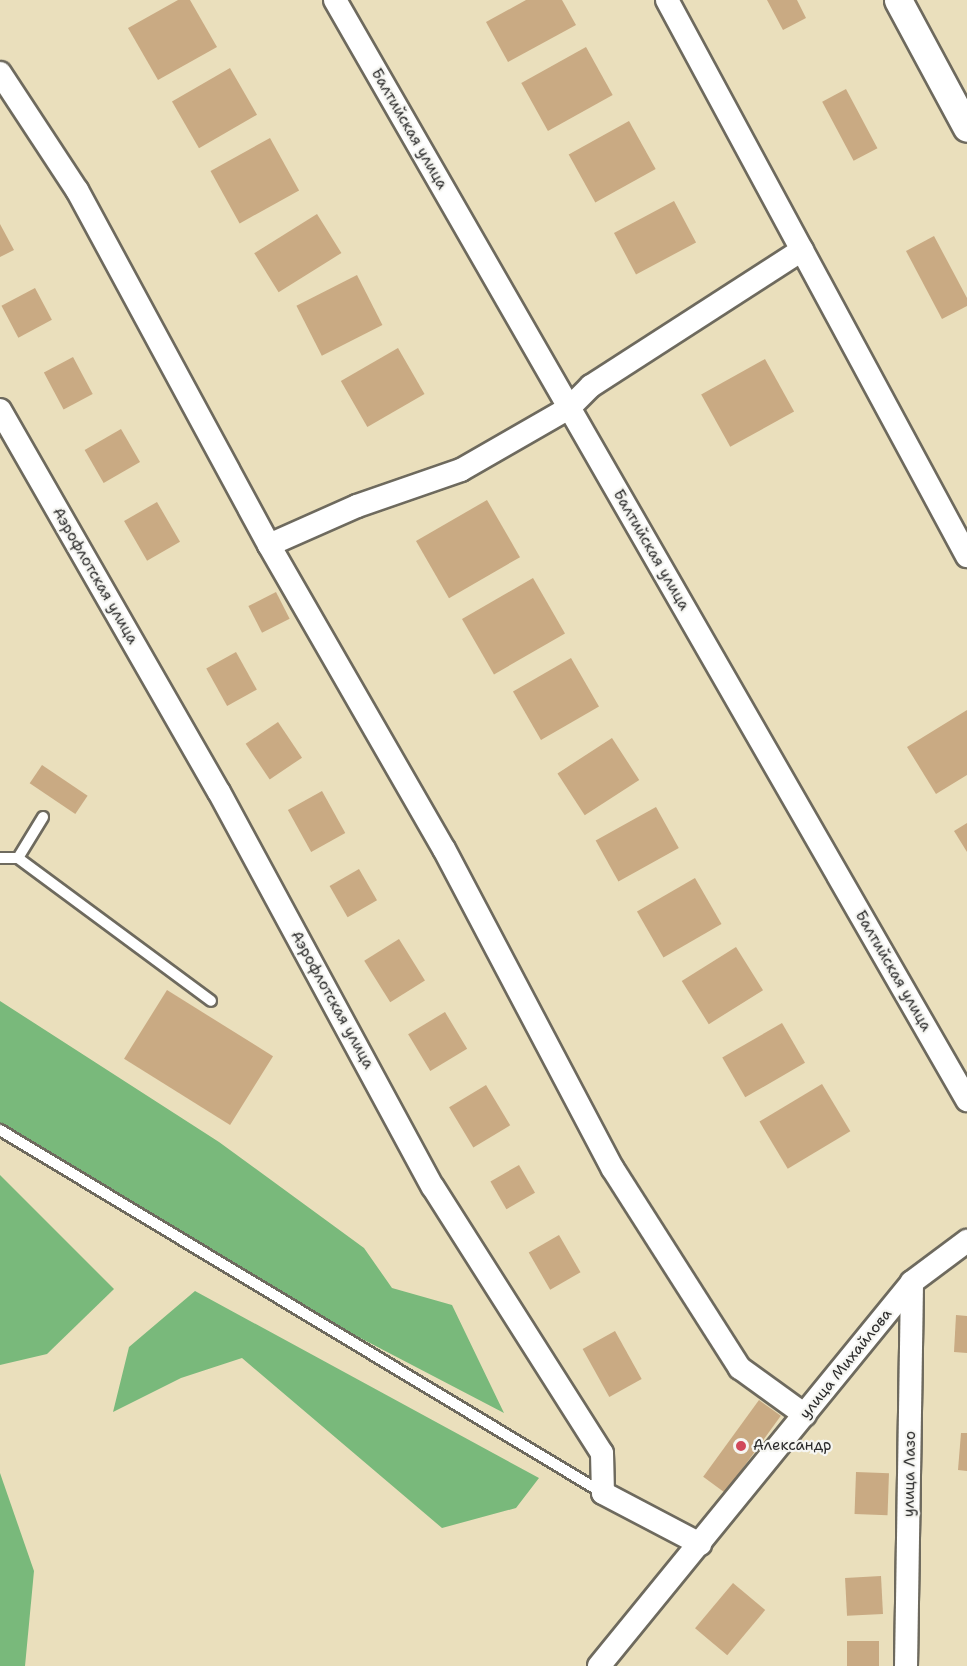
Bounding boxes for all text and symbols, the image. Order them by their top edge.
street label: Балтийская улица [367,65,451,193]
street label: Балтийская улица [609,486,693,614]
street label: Аэрофлотская улица [49,504,141,648]
street label: Балтийская улица [851,907,935,1035]
street label: Аэрофлотская улица [287,928,377,1072]
street label: улица Михайлова [796,1305,896,1423]
street label: улица Лазо [900,1431,920,1517]
place label: Александр [753,1437,831,1455]
marker: Александр [734,1439,748,1453]

